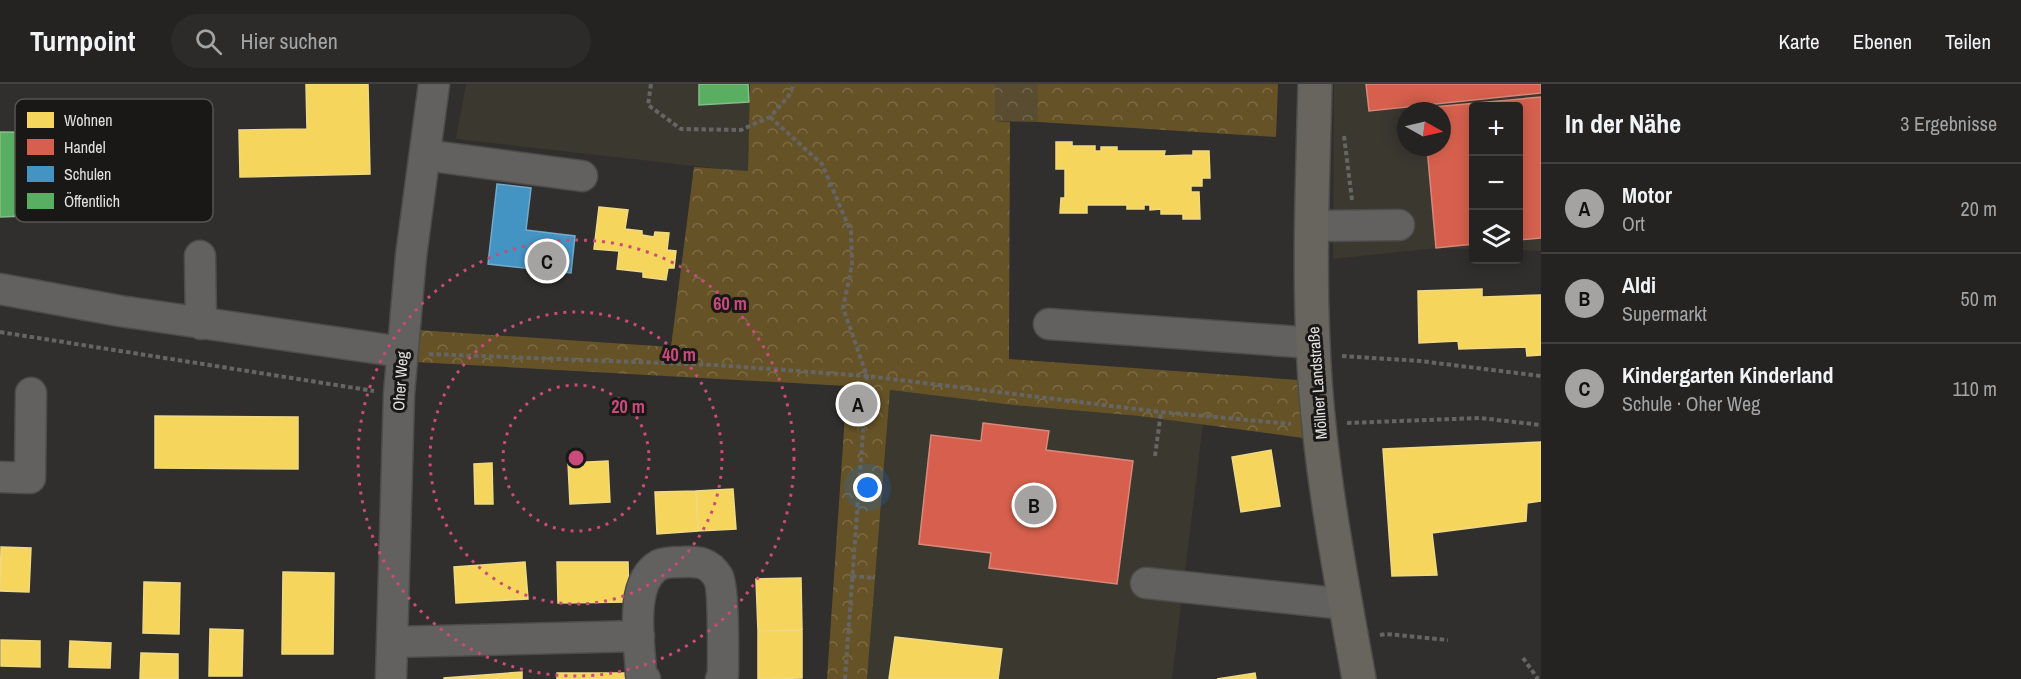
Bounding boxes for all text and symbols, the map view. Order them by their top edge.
search box [171,14,591,68]
text: Turnpoint [30,22,135,60]
icon: search [192,25,225,58]
text: Hier suchen [240,26,338,56]
text: Karte [1779,27,1820,56]
text: Ebenen [1853,27,1912,56]
text: Teilen [1945,27,1991,56]
legend [15,99,213,222]
north arrow [1397,102,1451,156]
map controls [1469,102,1523,264]
button: + [1469,102,1523,156]
text: In der Nähe [1565,106,1681,141]
text: Wohnen [64,109,113,131]
text: 3 Ergebnisse [1900,110,1997,137]
text: Handel [64,136,106,158]
button: − [1469,156,1523,210]
text: Schulen [64,163,111,185]
text: Motor [1622,180,1672,210]
text: Öffentlich [64,190,120,212]
text: A [1579,195,1590,222]
text: 20 m [1961,195,1997,222]
button: layers [1469,210,1523,264]
text: Ort [1622,210,1645,237]
pin: C [528,238,566,284]
text: Aldi [1622,270,1656,300]
text: B [1579,285,1590,312]
text: 50 m [1961,285,1997,312]
text: 60 m [713,291,747,316]
text: Supermarkt [1622,300,1707,327]
street label: Möllner Landstraße [1302,326,1332,440]
text: 40 m [662,342,696,367]
street label: Oher Weg [387,350,413,411]
text: Kindergarten Kinderland [1622,360,1834,390]
text: C [1579,375,1590,402]
text: 110 m [1953,375,1997,402]
pin: A [838,382,878,426]
text: Schule · Oher Weg [1622,390,1760,417]
text: 20 m [611,394,645,419]
centre of rings [566,448,586,468]
your location [853,473,882,502]
pin: B [1014,482,1054,528]

